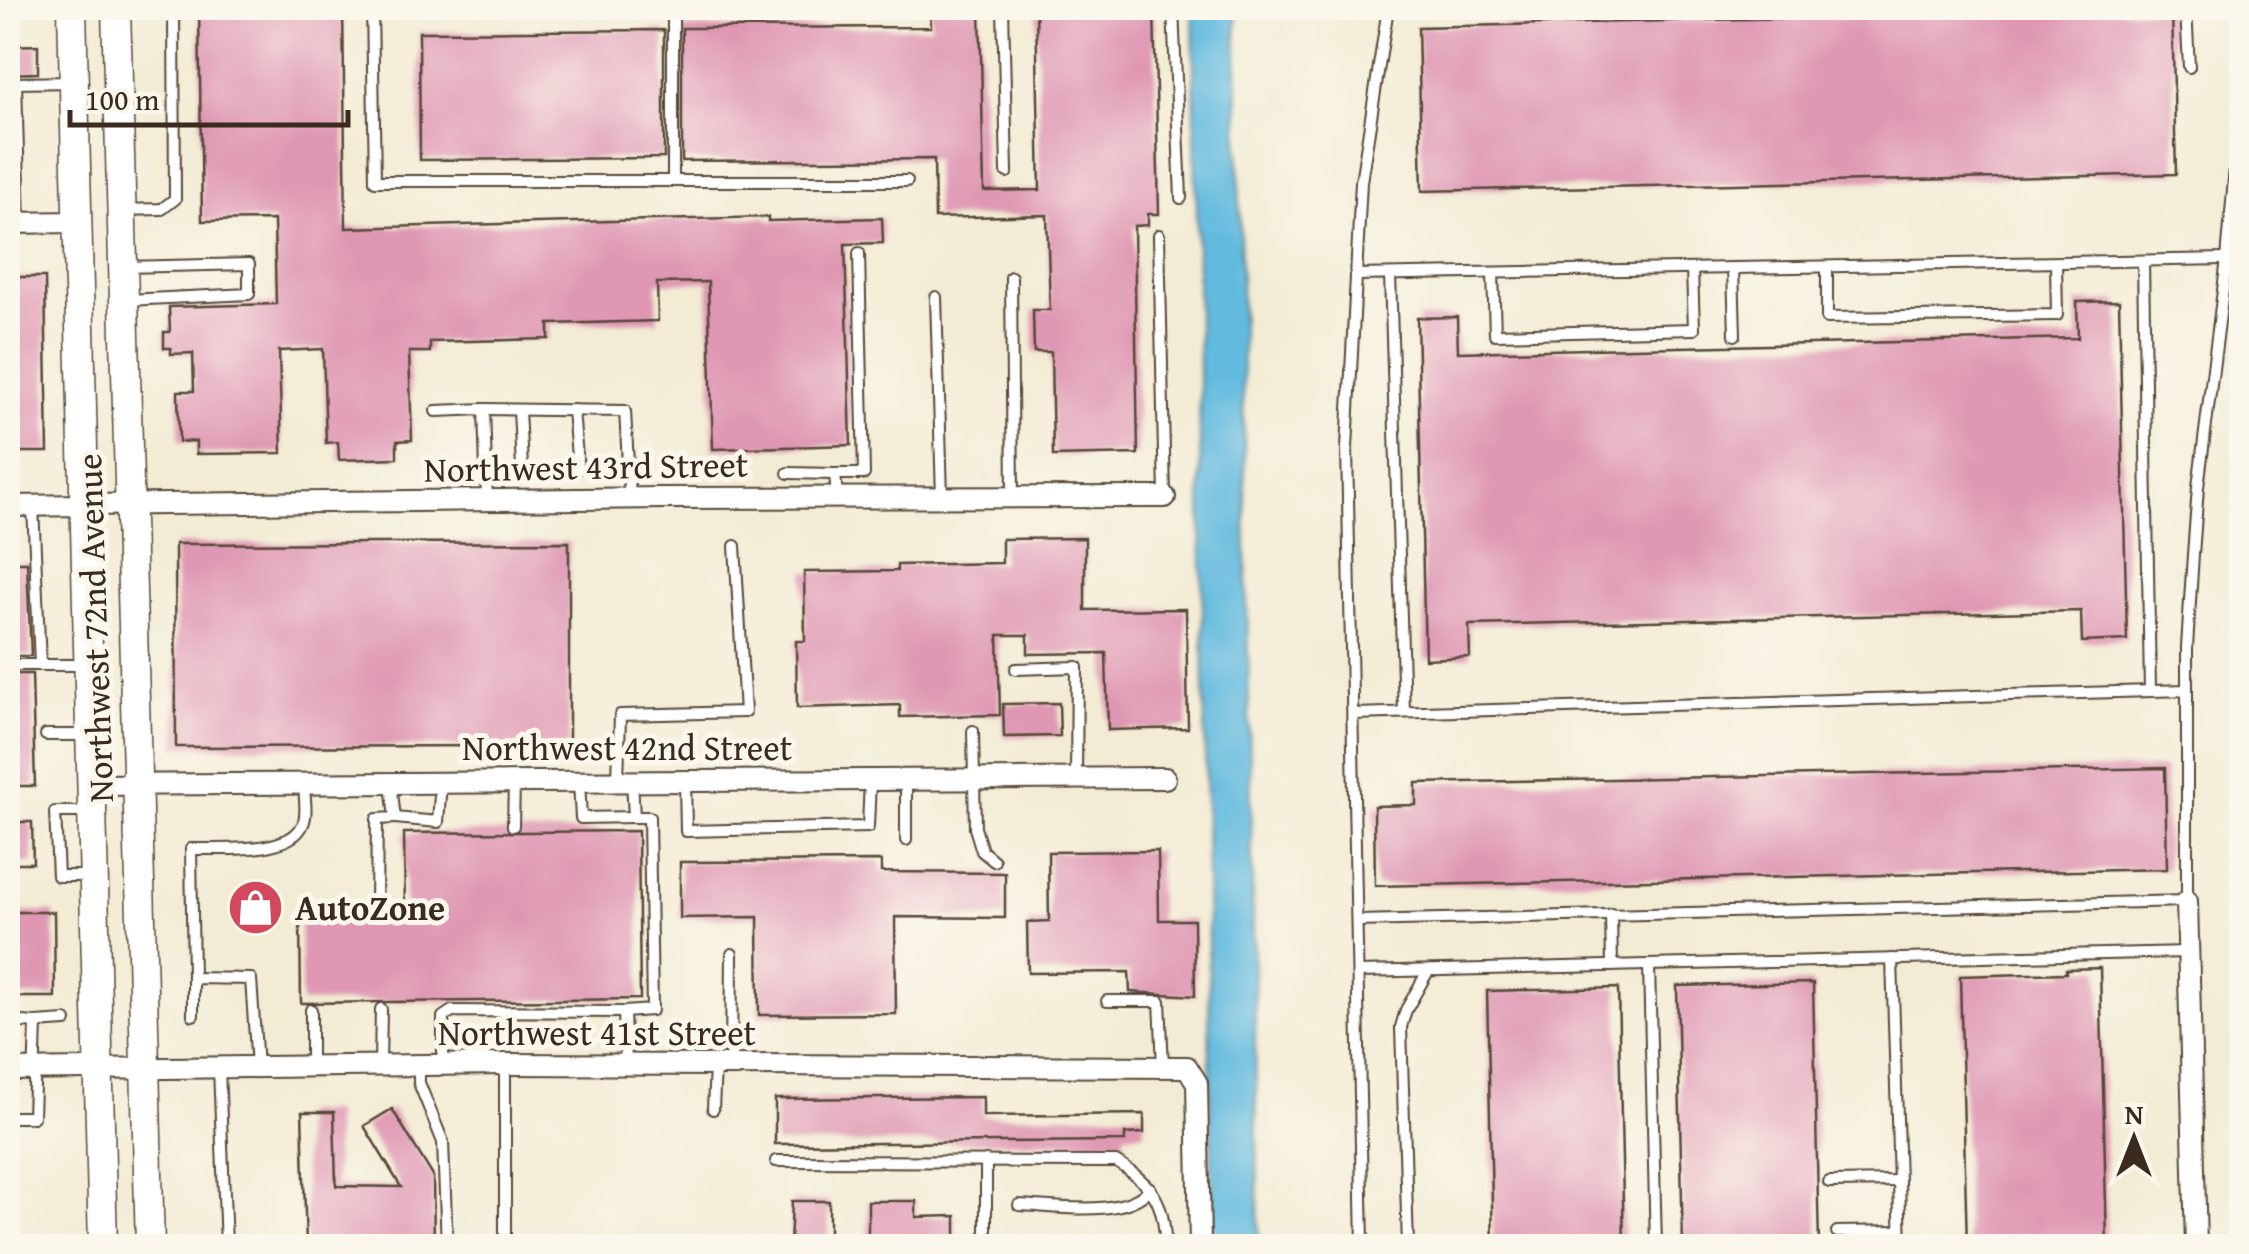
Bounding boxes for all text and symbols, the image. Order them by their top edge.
scale bar [70,65,348,127]
text: 100 m [85,77,160,121]
street label: Northwest 43rd Street [423,438,749,495]
street label: Northwest 72nd Avenue [63,453,126,803]
street label: Northwest 42nd Street [462,722,792,773]
shop icon: AutoZone [226,878,286,938]
place label: AutoZone [295,882,445,933]
street label: Northwest 41st Street [438,1007,756,1058]
north arrow [2084,1089,2184,1189]
text: N [2125,1093,2144,1134]

